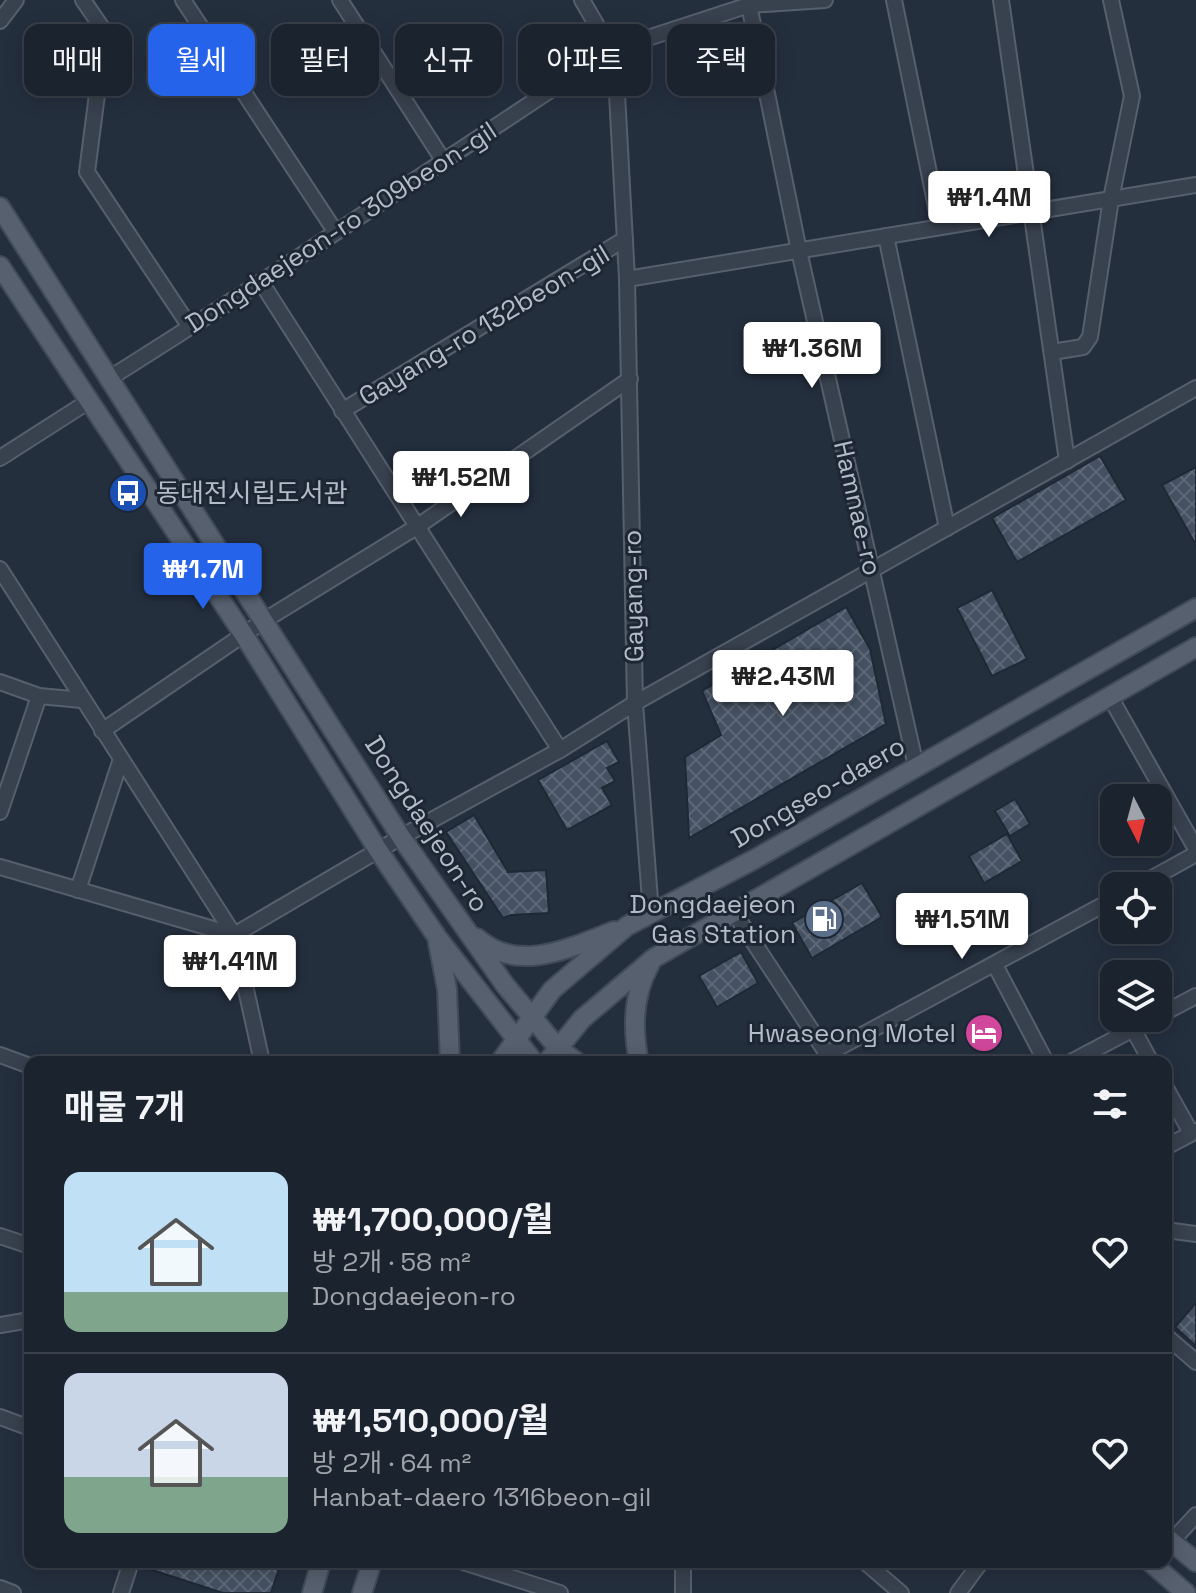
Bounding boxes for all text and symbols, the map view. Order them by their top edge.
chip: 매매 [24,24,132,96]
chip: 월세 [148,24,255,96]
chip: 필터 [271,24,379,96]
chip: 신규 [395,24,502,96]
chip: 아파트 [518,24,651,96]
chip: 주택 [667,24,775,96]
street label: Dongdaejeon-ro 309beon-gil [179,114,503,340]
pin: ₩1.4M [933,171,1045,239]
text: ₩1.4M [946,180,1032,214]
street label: Gayang-ro 132beon-gil [352,237,616,413]
pin: ₩1.36M [747,322,877,390]
text: ₩1.36M [762,331,862,365]
street label: Hamnae-ro [826,437,890,579]
pin: ₩1.52M [396,451,526,519]
text: ₩1.52M [411,460,511,494]
bus stop icon: 동대전시립도서관 [107,472,149,514]
place label: 동대전시립도서관 [156,476,347,510]
street label: Gayang-ro [615,529,651,663]
pin: ₩1.7M [147,543,259,611]
text: ₩1.7M [162,552,244,586]
pin: ₩2.43M [718,650,848,718]
text: ₩2.43M [731,659,836,693]
street label: Dongdaejeon-ro [357,729,497,919]
street label: Dongseo-daero [725,729,911,855]
north arrow [1100,784,1172,856]
map controls [1100,784,1172,1032]
button: locate [1100,872,1172,944]
place label: Dongdaejeon Gas Station [630,887,796,951]
pin: ₩1.51M [897,893,1027,961]
fuel station icon: Dongdaejeon Gas Station [803,898,845,940]
text: ₩1.51M [914,902,1010,936]
pin: ₩1.41M [165,935,295,1003]
text: ₩1.41M [182,944,278,978]
button: layers [1100,960,1172,1032]
hotel icon: Hwaseong Motel [963,1012,1005,1054]
place label: Hwaseong Motel [748,1016,956,1050]
icon: filters [1088,1082,1132,1126]
text: 매물 7개 [64,1086,185,1129]
text: ₩1,700,000/월 [312,1198,553,1241]
icon: home [128,1204,224,1300]
icon: heart [1088,1230,1132,1274]
text: 방 2개 · 58 m² [312,1245,471,1279]
text: Dongdaejeon-ro [312,1279,516,1313]
text: ₩1,510,000/월 [312,1399,549,1442]
icon: home [128,1405,224,1501]
icon: heart [1088,1431,1132,1475]
text: 방 2개 · 64 m² [312,1446,471,1480]
text: Hanbat-daero 1316beon-gil [312,1480,651,1514]

